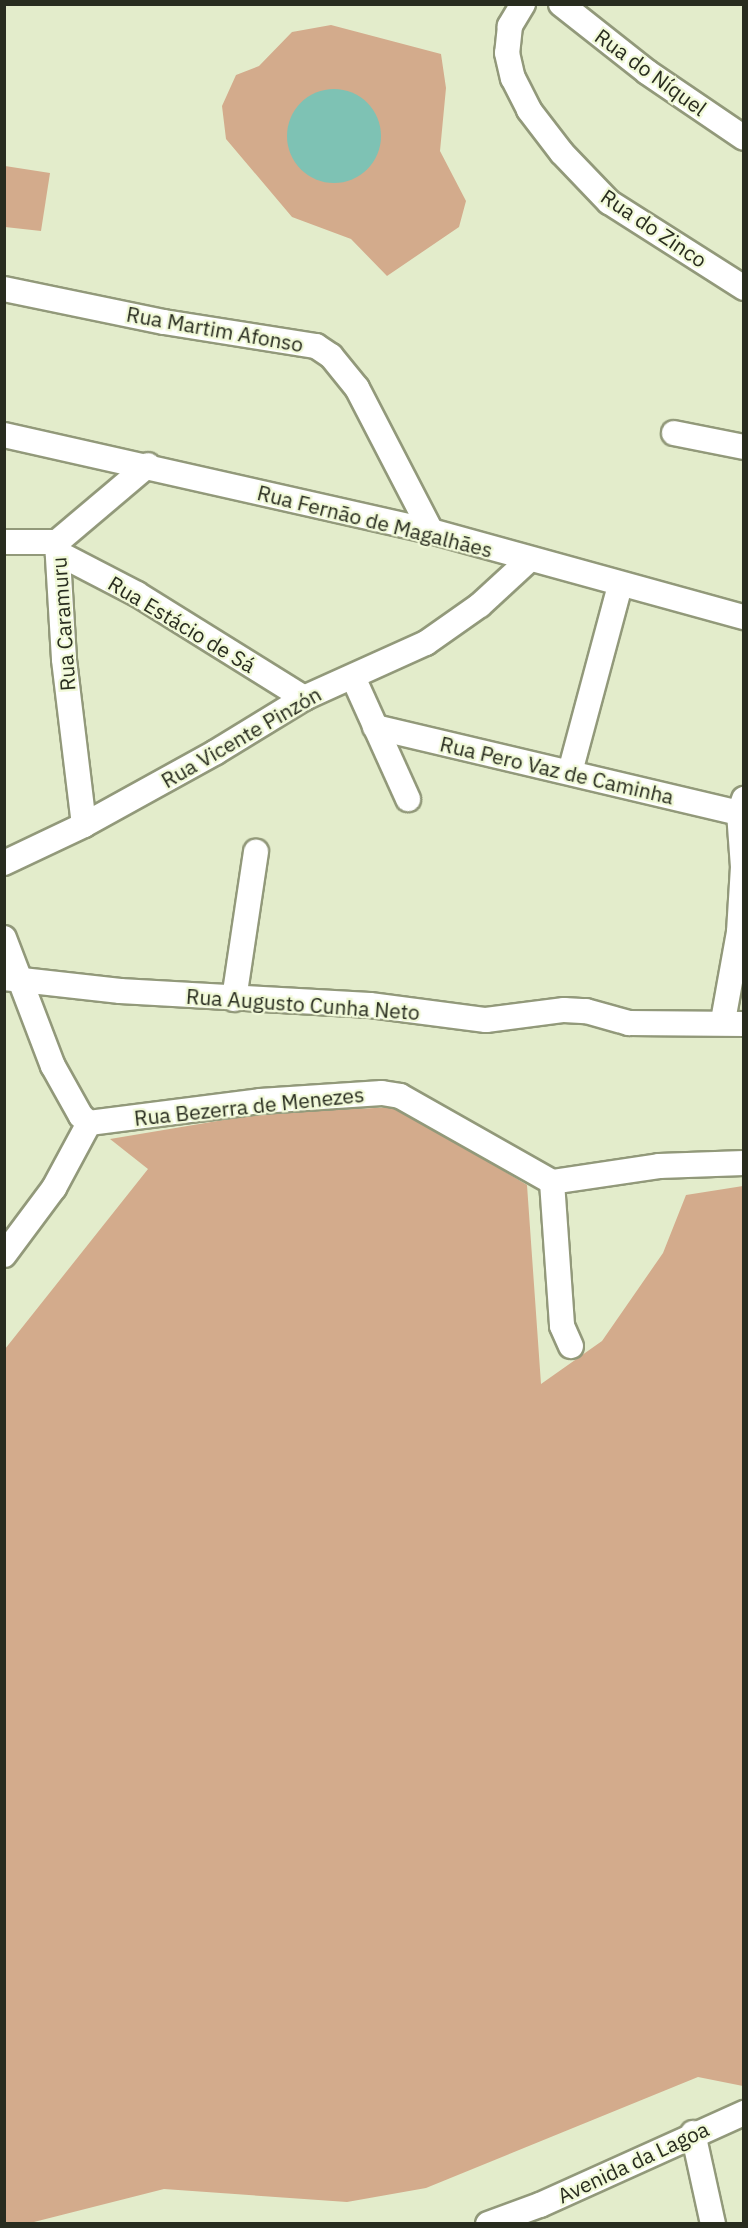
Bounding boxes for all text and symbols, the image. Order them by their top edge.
street label: Rua do Níquel [590,23,712,121]
street label: Rua do Zinco [596,183,712,273]
street label: Rua Martim Afonso [124,301,306,357]
street label: Rua Fernão de Magalhães [255,480,495,562]
street label: Rua Caramuru [46,556,80,692]
street label: Rua Estácio de Sá [104,570,260,678]
street label: Rua Vicente Pinzón [157,681,325,793]
street label: Rua Pero Vaz de Caminha [438,731,676,809]
street label: Rua Augusto Cunha Neto [185,983,421,1025]
street label: Rua Bezerra de Menezes [133,1081,365,1131]
street label: Avenida da Lagoa [553,2116,713,2208]

